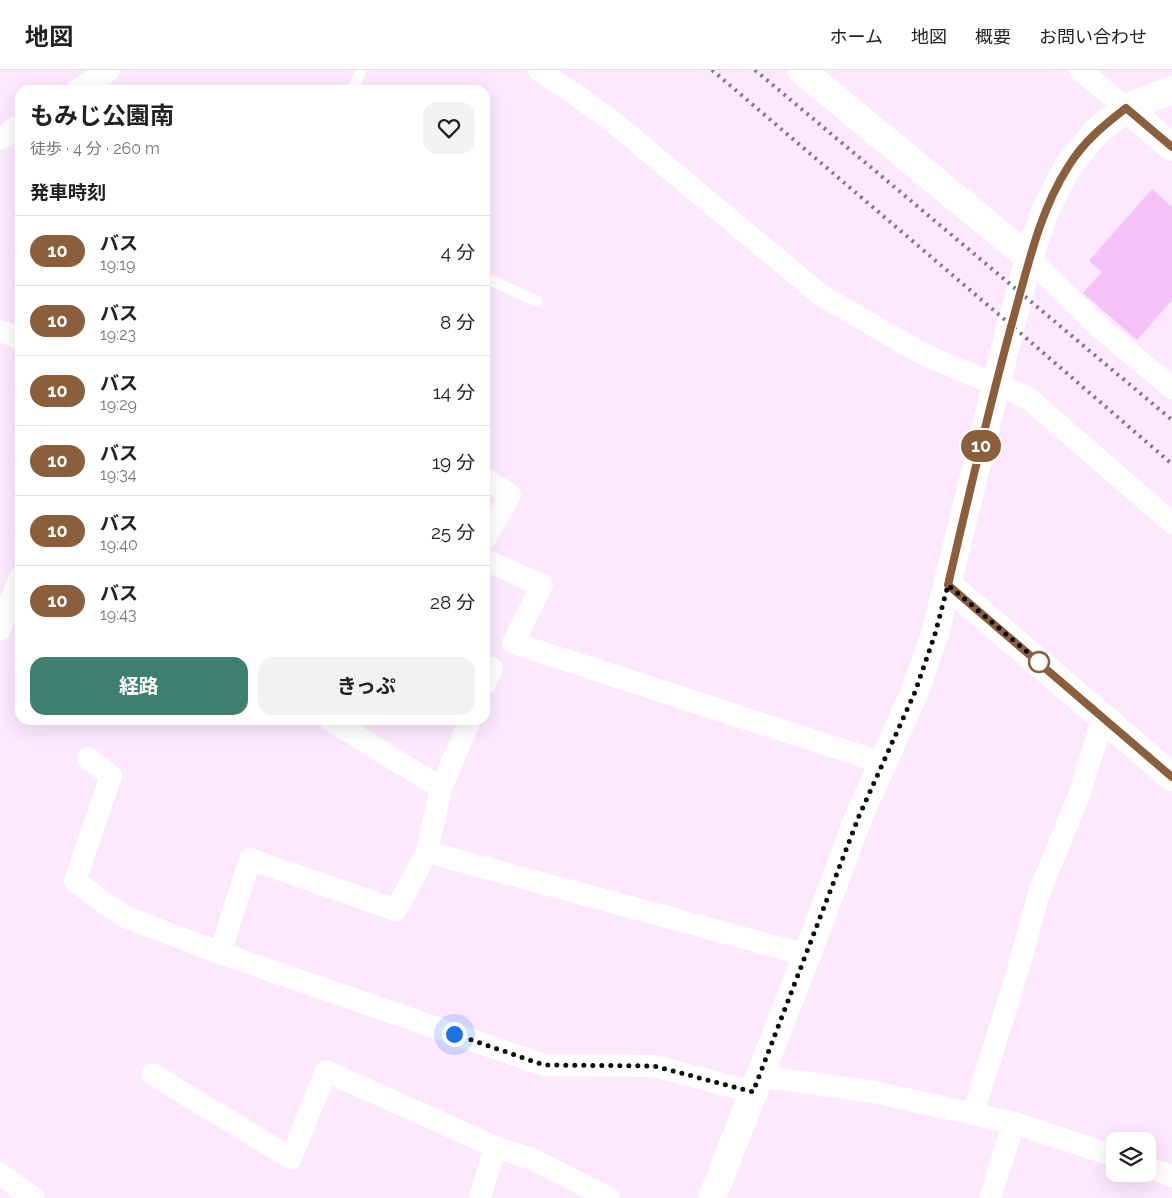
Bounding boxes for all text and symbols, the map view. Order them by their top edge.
text: 地図 [25,22,73,51]
text: ホーム [830,26,883,47]
text: 地図 [911,26,947,47]
text: 概要 [975,26,1011,47]
text: お問い合わせ [1039,26,1147,47]
text: もみじ公園南 [30,101,174,130]
button: heart [423,102,475,154]
text: 徒歩 · 4 分 · 260 m [30,139,160,158]
text: 発車時刻 [30,181,106,203]
text: バス [100,232,138,254]
text: 10 [48,240,67,261]
text: 4 分 [441,241,475,263]
text: 19:19 [100,255,135,274]
text: バス [100,302,138,324]
text: 10 [48,310,67,331]
text: 8 分 [440,311,475,333]
text: 19:23 [100,325,136,344]
text: バス [100,372,138,394]
text: 10 [48,380,67,401]
text: 14 分 [433,381,475,403]
text: 19:29 [100,395,137,414]
line badge: 10 [958,430,1004,462]
text: 10 [971,435,991,456]
text: バス [100,442,138,464]
text: 10 [48,450,67,471]
text: 19 分 [432,451,475,473]
text: 19:34 [100,465,137,484]
text: バス [100,512,138,534]
text: 10 [48,520,67,541]
text: 25 分 [431,521,475,543]
text: 19:40 [100,535,138,554]
text: バス [100,582,138,604]
text: 10 [48,590,67,611]
text: 28 分 [430,591,475,613]
text: 19:43 [100,605,137,624]
unlabelled marker [1028,651,1050,673]
button: 経路 [30,657,248,715]
button: きっぷ [258,657,475,715]
your location [442,1022,467,1047]
map controls [1106,1132,1156,1182]
button: layers [1106,1132,1156,1182]

